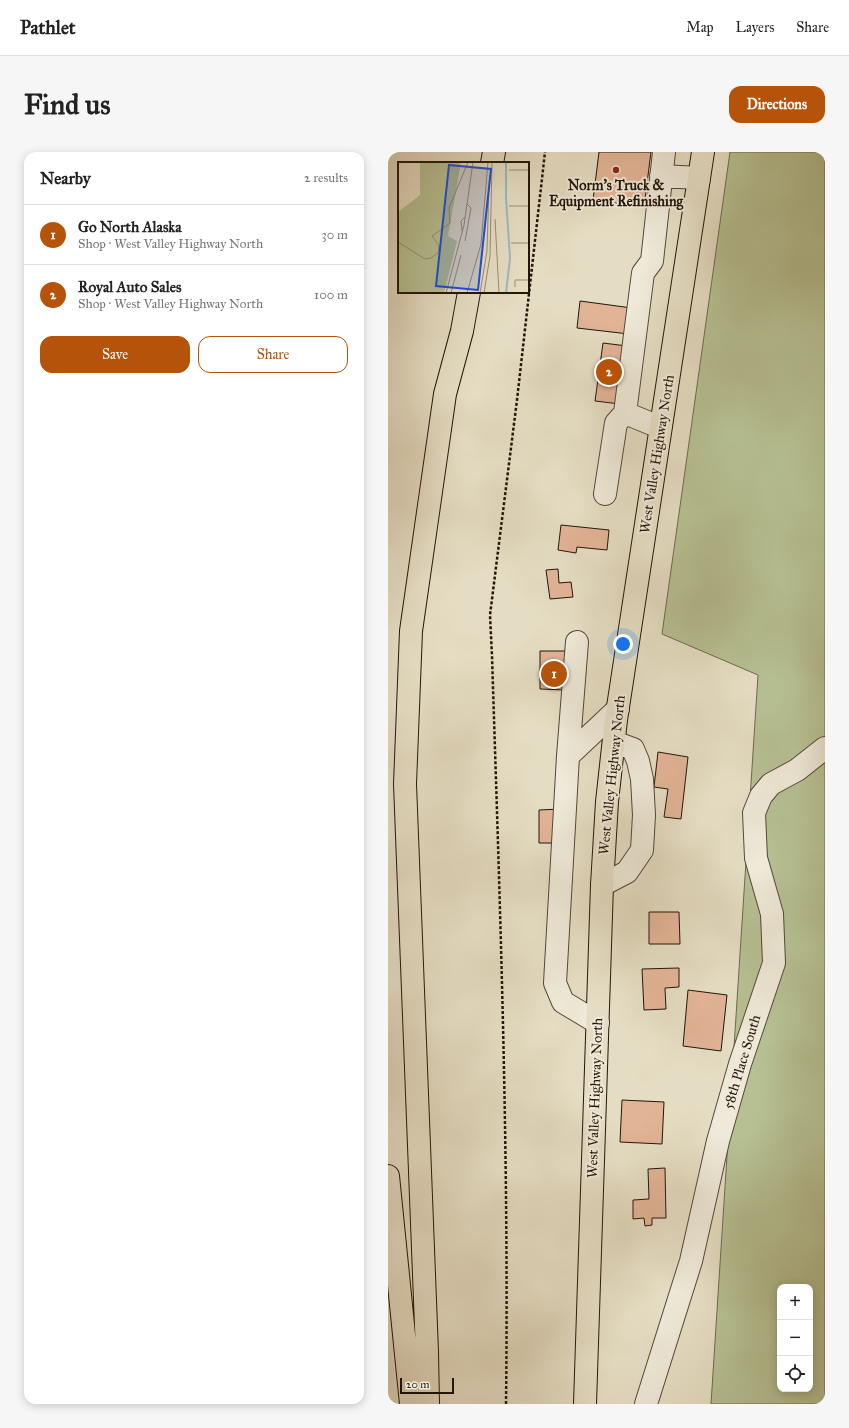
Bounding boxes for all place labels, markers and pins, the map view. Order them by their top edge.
marker: Norm's Truck & Equipment Refinishing [611,165,621,175]
place label: Norm's Truck & Equipment Refinishing [549,177,683,211]
pin: 2 [596,357,622,387]
pin: 1 [541,659,567,689]

